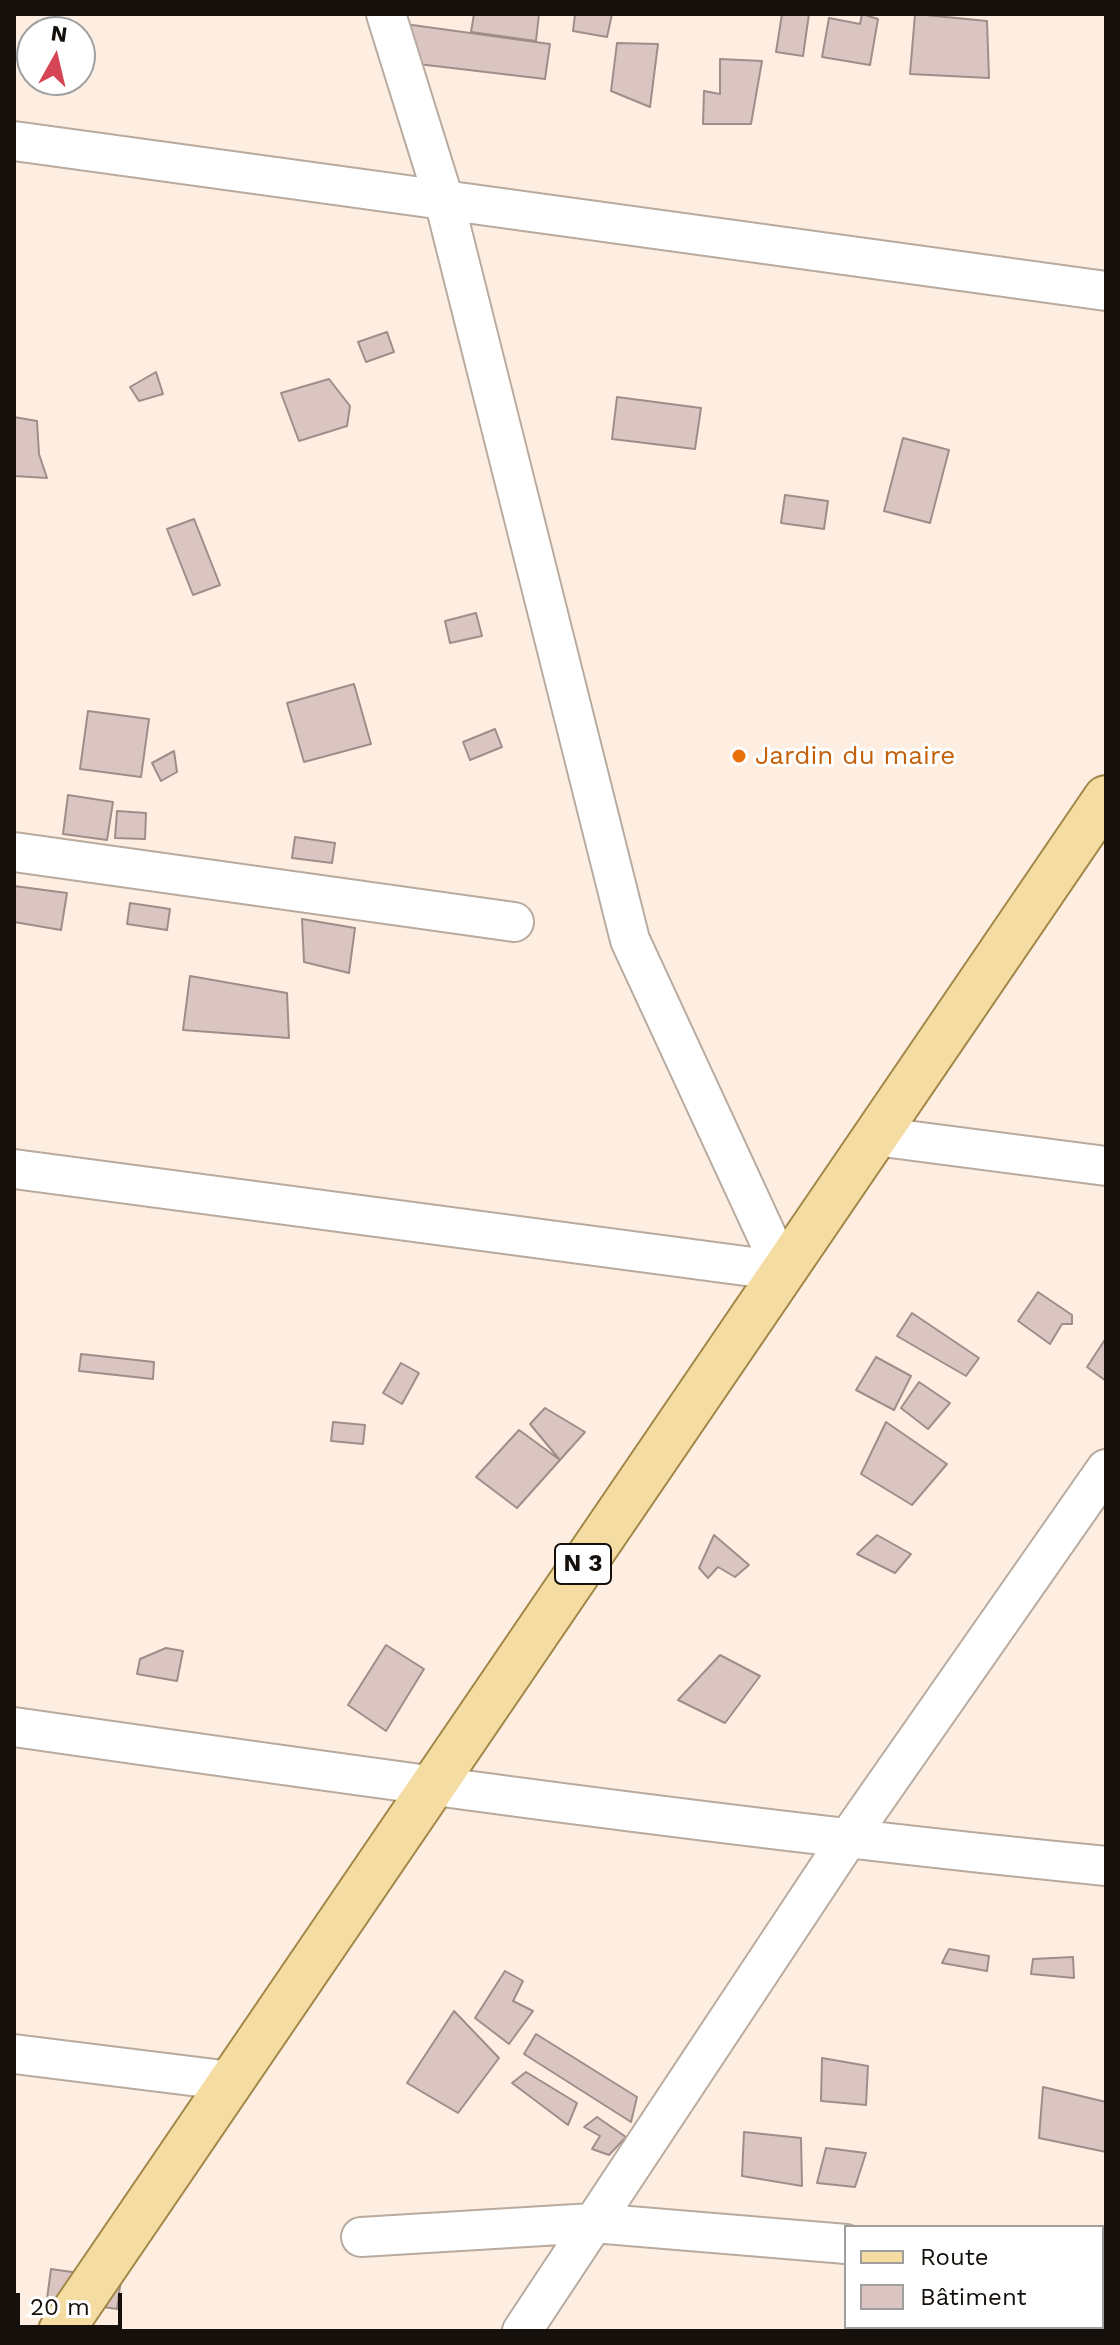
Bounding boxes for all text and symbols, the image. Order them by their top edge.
north arrow [16,16,96,96]
text: N [49,20,69,47]
place label: Jardin du maire [755,740,955,772]
marker: Jardin du maire [730,747,748,765]
road number: N 3 [555,1544,611,1584]
legend [844,2225,1104,2329]
text: Route [920,2243,989,2271]
scale bar [20,2277,126,2327]
text: Bâtiment [920,2283,1027,2311]
text: 20 m [30,2293,90,2321]

